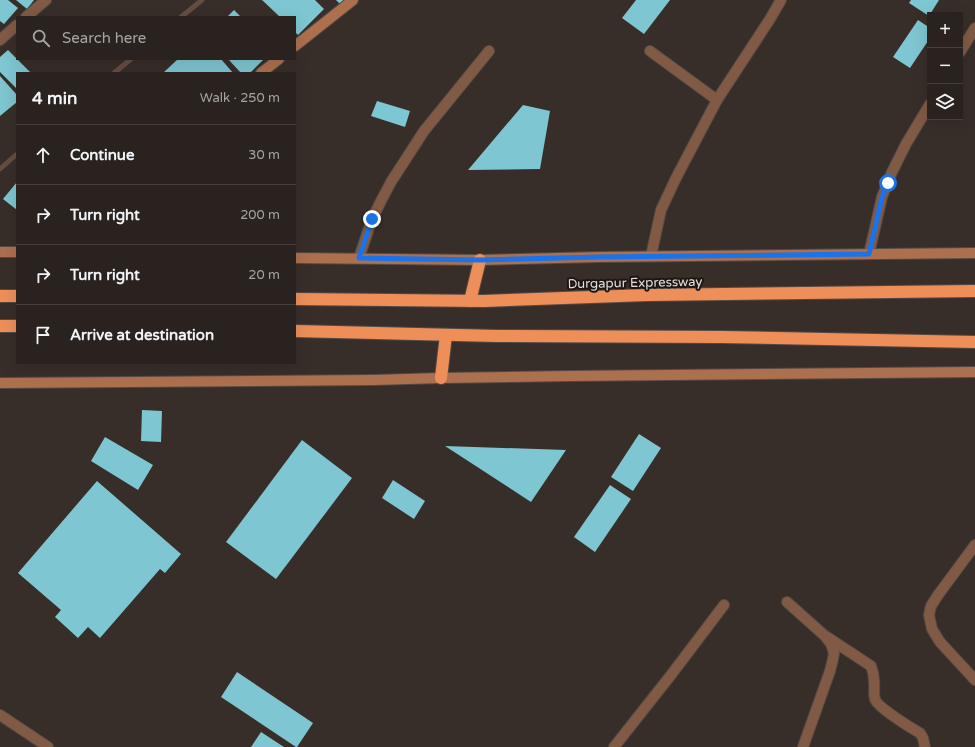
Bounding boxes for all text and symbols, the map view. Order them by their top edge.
map controls [927,12,963,120]
button: + [927,12,963,48]
search box [16,16,296,60]
icon: search [30,27,52,49]
text: Search here [62,29,146,47]
button: − [927,48,963,84]
button: layers [927,84,963,120]
text: 4 min [32,88,77,109]
text: Walk · 250 m [200,90,280,106]
icon: ahead [32,144,54,166]
text: Continue [70,146,134,164]
text: 30 m [248,147,280,163]
route start [879,174,897,192]
icon: right [32,204,54,226]
text: Turn right [70,206,140,224]
text: 200 m [240,207,280,223]
route end [363,210,381,228]
icon: right [32,264,54,286]
text: Turn right [70,266,140,284]
text: 20 m [248,267,280,283]
street label: Durgapur Expressway [567,274,703,292]
icon: arrive [32,324,54,346]
text: Arrive at destination [70,326,214,344]

